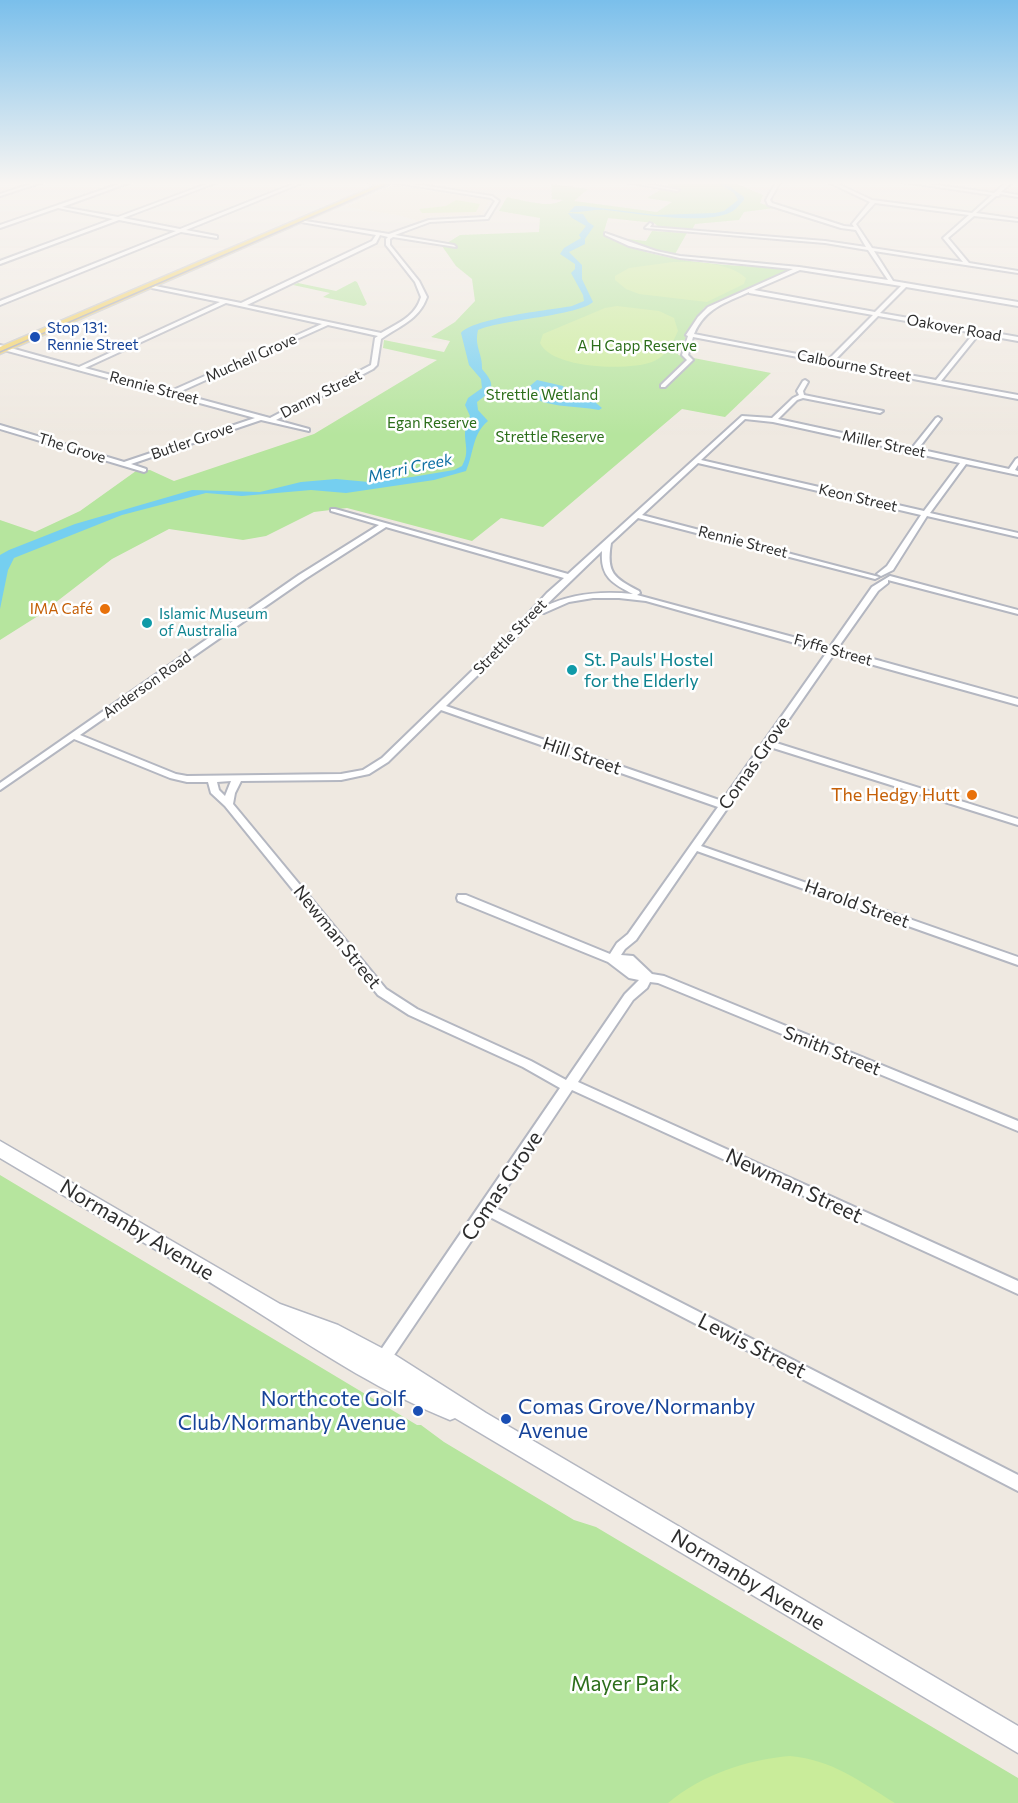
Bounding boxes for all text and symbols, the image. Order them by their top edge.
street label: Oakover Road [905,311,1003,345]
place label: Stop 131: Rennie Street [47,319,139,354]
marker: Stop 131: Rennie Street [28,330,42,344]
street label: Muchell Grove [203,330,299,386]
park label: A H Capp Reserve [577,337,697,355]
street label: Calbourne Street [795,346,913,386]
street label: Danny Street [277,366,365,422]
street label: Rennie Street [107,367,201,409]
park label: Strettle Wetland [486,386,598,404]
park label: Egan Reserve [387,414,477,432]
street label: Butler Grove [149,419,235,463]
street label: Miller Street [841,426,927,462]
park label: Strettle Reserve [496,428,604,446]
street label: The Grove [36,429,108,467]
water label: Merri Creek [366,450,454,486]
street label: Keon Street [817,480,899,516]
street label: Rennie Street [696,522,790,562]
street label: Strettle Street [470,596,550,678]
place label: IMA Café [30,600,93,618]
marker: IMA Café [98,602,112,616]
place label: Islamic Museum of Australia [159,605,268,640]
marker: Islamic Museum of Australia [140,616,154,630]
street label: Fyffe Street [792,630,874,670]
street label: Anderson Road [99,648,195,722]
place label: St. Pauls' Hostel for the Elderly [584,649,714,692]
marker: St. Pauls' Hostel for the Elderly [565,663,579,677]
street label: Comas Grove [714,712,794,814]
street label: Hill Street [540,733,624,779]
place label: The Hedgy Hutt [831,784,960,806]
marker: The Hedgy Hutt [965,788,979,802]
street label: Harold Street [802,875,912,933]
street label: Newman Street [289,881,385,993]
street label: Smith Street [780,1022,884,1080]
street label: Comas Grove [456,1126,548,1246]
street label: Newman Street [722,1143,866,1229]
street label: Normanby Avenue [55,1174,219,1286]
street label: Lewis Street [694,1308,810,1384]
place label: Northcote Golf Club/Normanby Avenue [178,1386,406,1436]
place label: Comas Grove/Normanby Avenue [518,1394,755,1444]
marker: Northcote Golf Club/Normanby Avenue [411,1404,425,1418]
marker: Comas Grove/Normanby Avenue [499,1412,513,1426]
street label: Normanby Avenue [666,1524,830,1636]
park label: Mayer Park [571,1671,679,1697]

